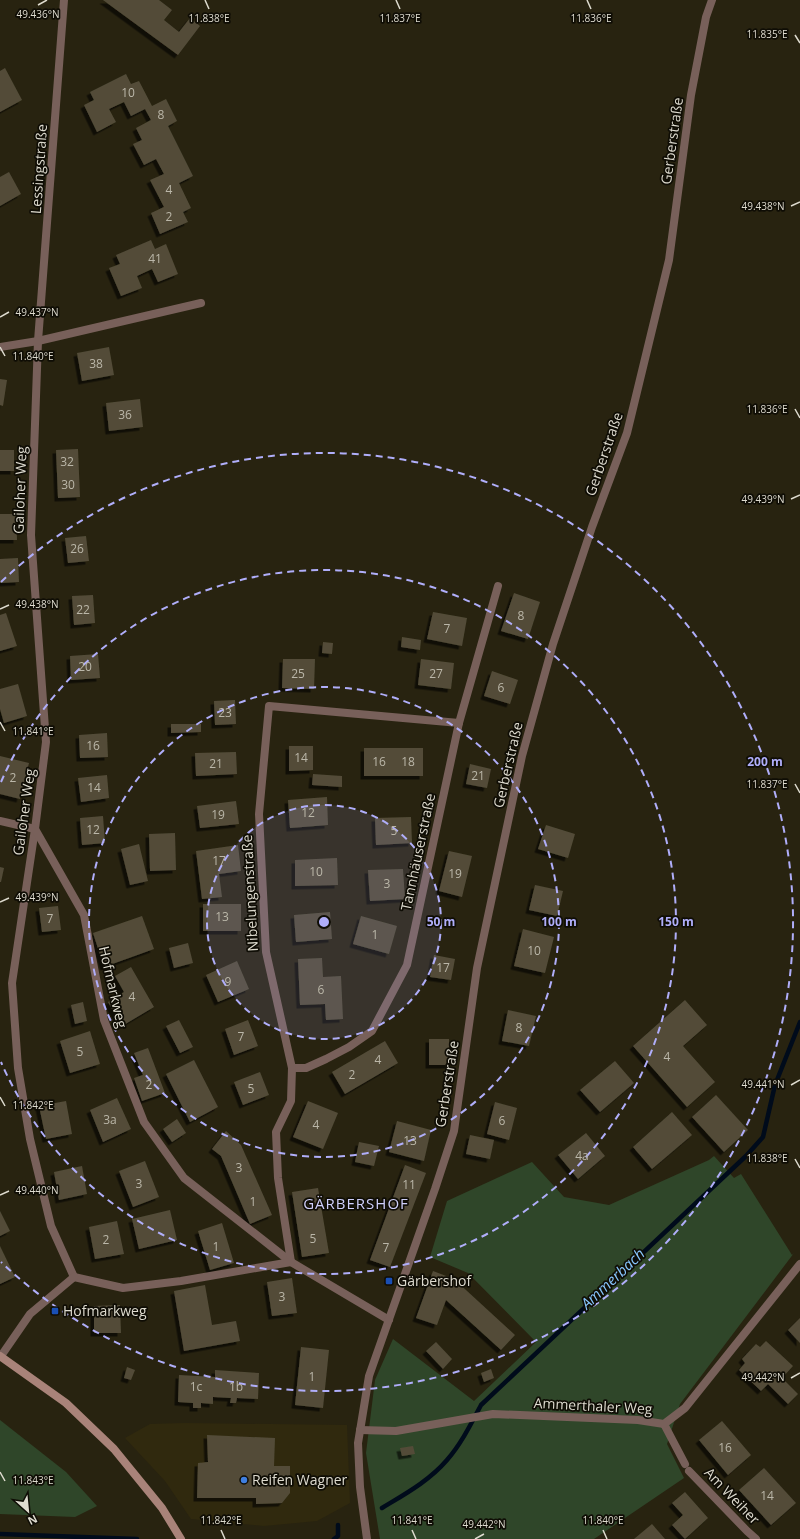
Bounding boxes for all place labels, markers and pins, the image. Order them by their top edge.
centre of rings [317,915,331,929]
place label: Gärbershof [397,1271,473,1290]
marker: Gärbershof [384,1276,394,1286]
place label: Hofmarkweg [63,1301,147,1320]
marker: Hofmarkweg [50,1306,60,1316]
place label: Reifen Wagner [252,1470,348,1489]
marker: Reifen Wagner [239,1475,249,1485]

